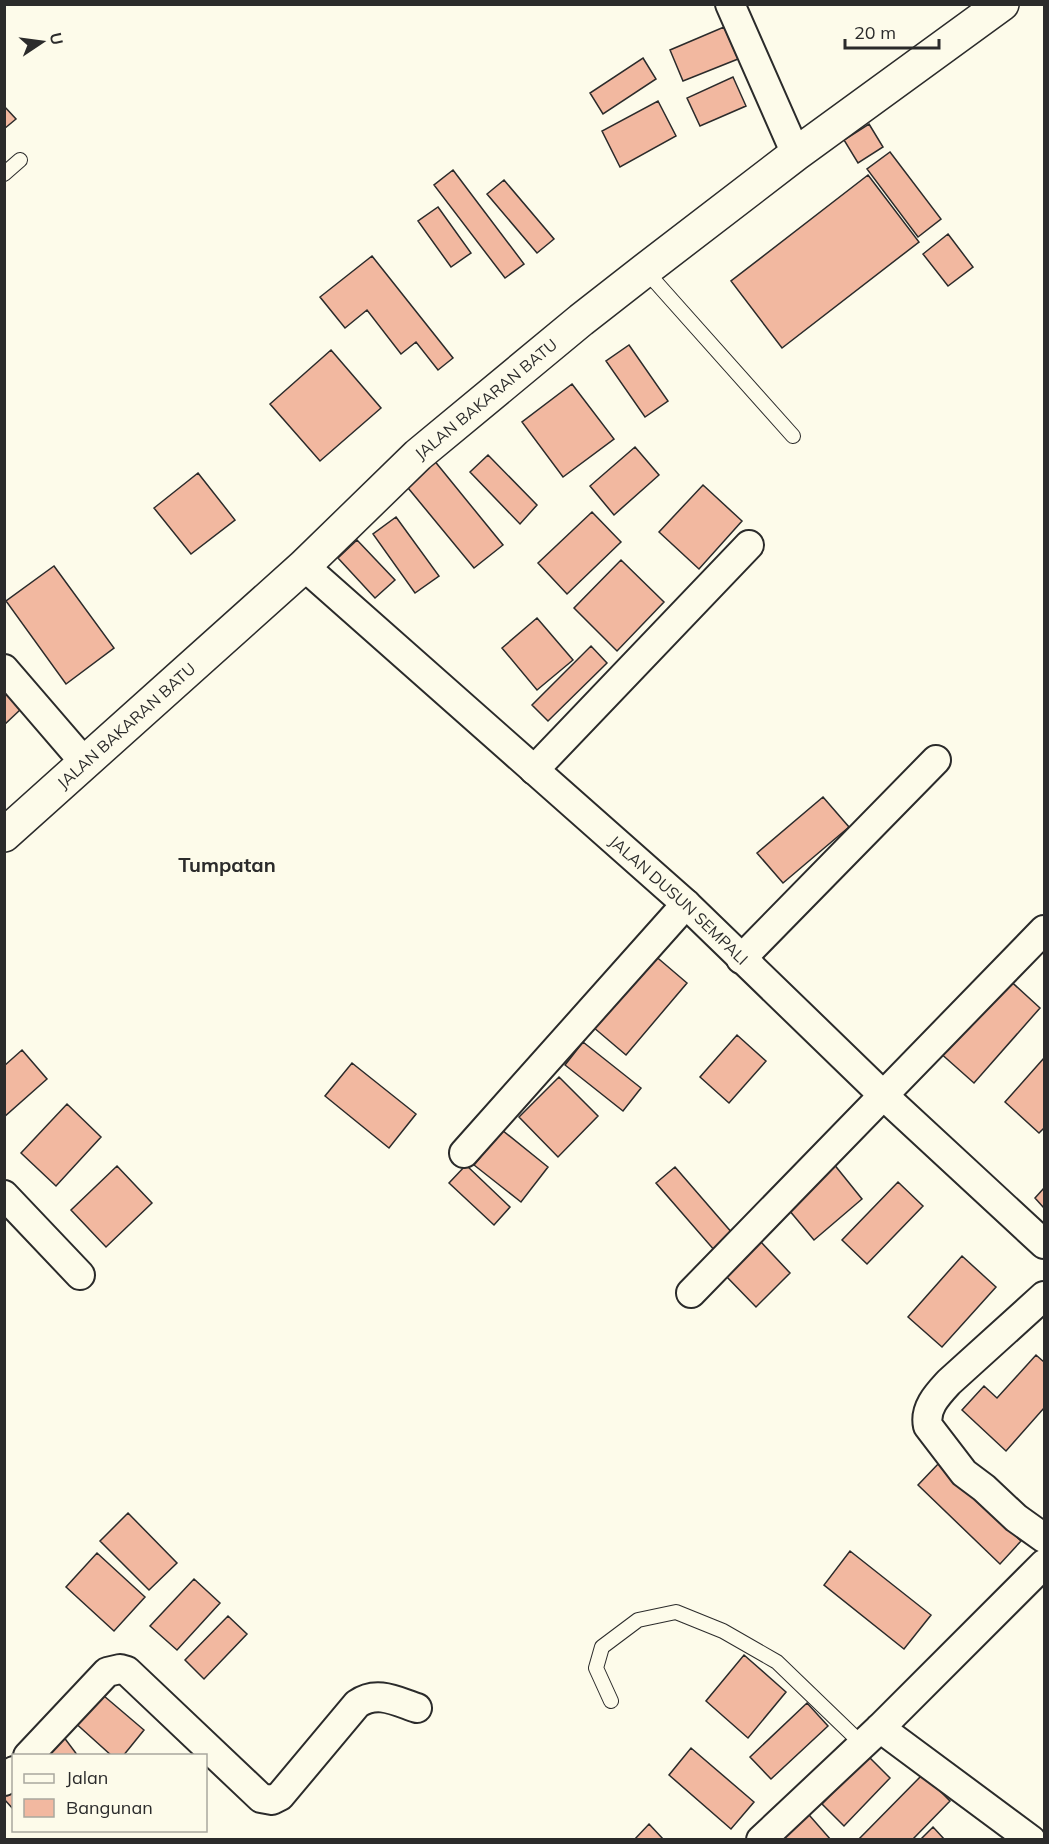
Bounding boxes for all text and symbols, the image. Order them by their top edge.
north arrow [12,12,72,72]
scale bar [845,12,940,50]
text: 20 m [854,21,896,44]
text: U [46,31,68,47]
street label: JALAN BAKARAN BATU [410,334,561,464]
street label: JALAN BAKARAN BATU [53,658,199,793]
street label: JALAN DUSUN SEMPALI [605,831,752,969]
district label: Tumpatan [178,852,276,877]
legend [12,1754,207,1832]
text: Jalan [66,1766,108,1789]
text: Bangunan [66,1796,153,1819]

